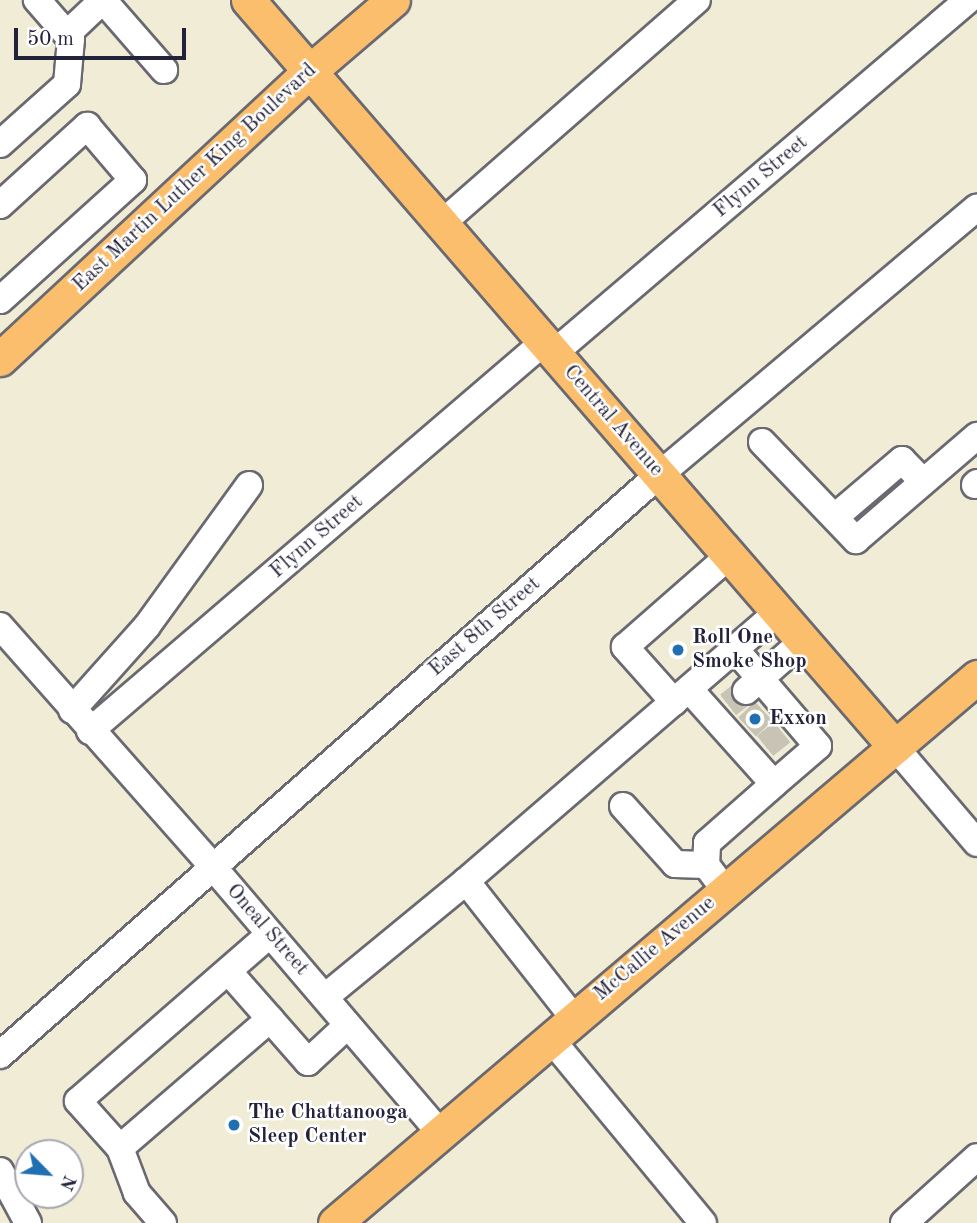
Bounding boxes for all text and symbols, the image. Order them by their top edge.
scale bar [18,14,189,58]
text: 50 m [27,29,74,50]
street label: East Martin Luther King Boulevard [68,58,322,298]
street label: Flynn Street [709,130,813,224]
street label: Central Avenue [558,360,668,482]
street label: Flynn Street [265,490,369,584]
street label: East 8th Street [424,572,546,682]
place label: Roll One Smoke Shop [692,625,807,675]
marker: Roll One Smoke Shop [670,642,686,658]
place label: Exxon [769,706,827,732]
marker: Exxon [747,711,763,727]
street label: Oneal Street [220,879,314,981]
street label: McCallie Avenue [589,891,721,1007]
place label: The Chattanooga Sleep Center [248,1100,408,1150]
marker: The Chattanooga Sleep Center [226,1117,242,1133]
north arrow [14,1139,84,1209]
text: N [55,1172,78,1193]

